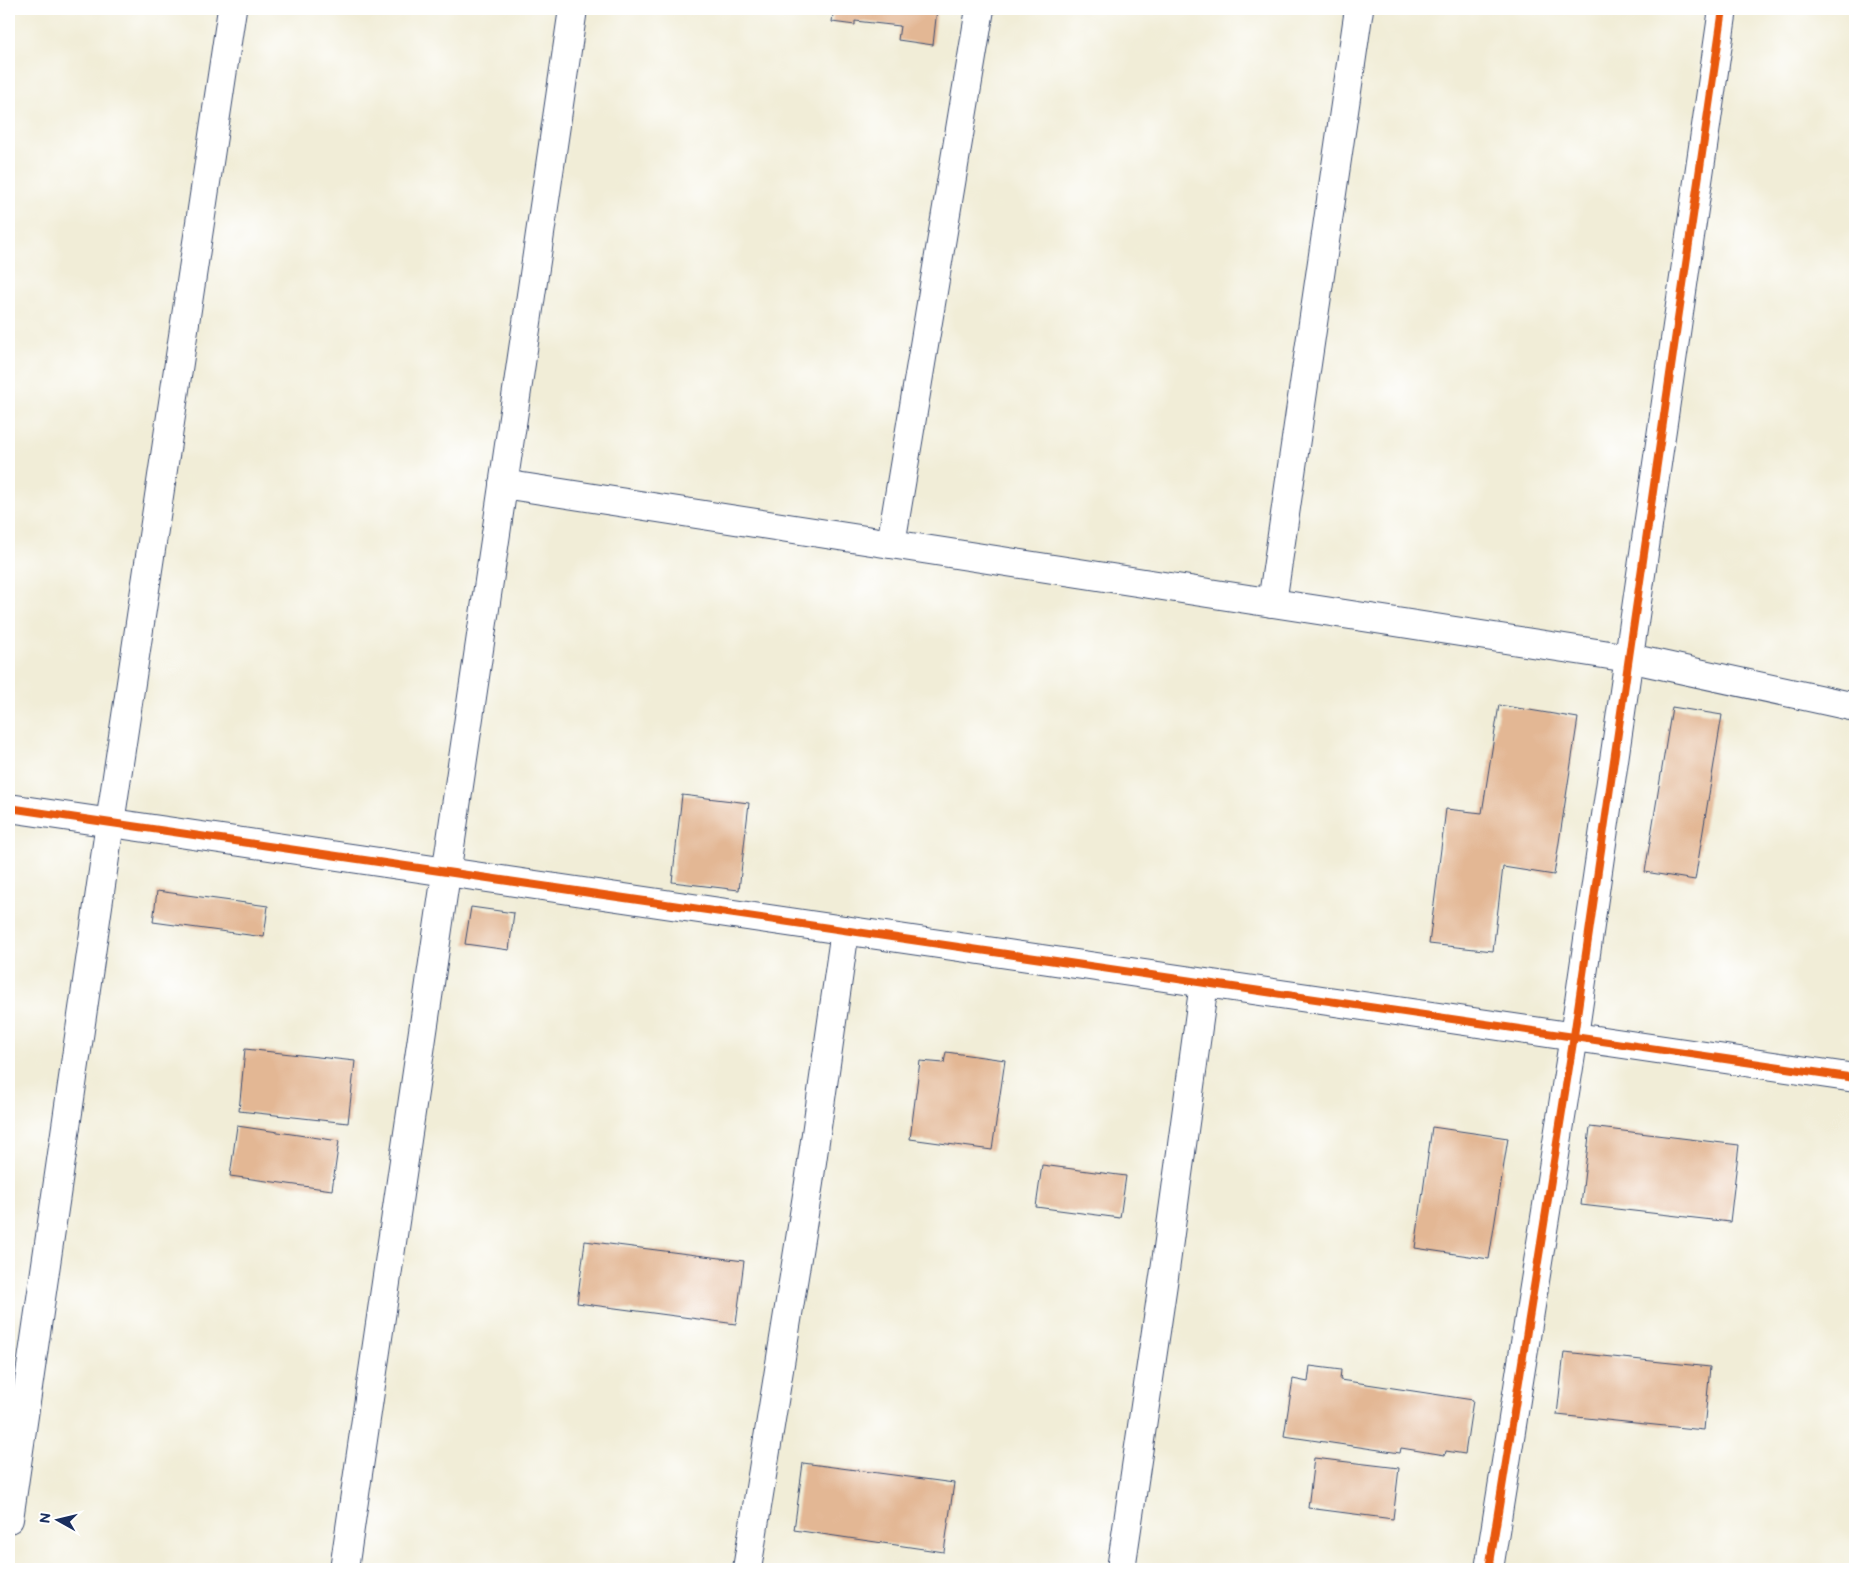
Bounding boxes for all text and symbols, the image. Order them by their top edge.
north arrow [32,1496,82,1546]
text: N [36,1512,55,1525]

